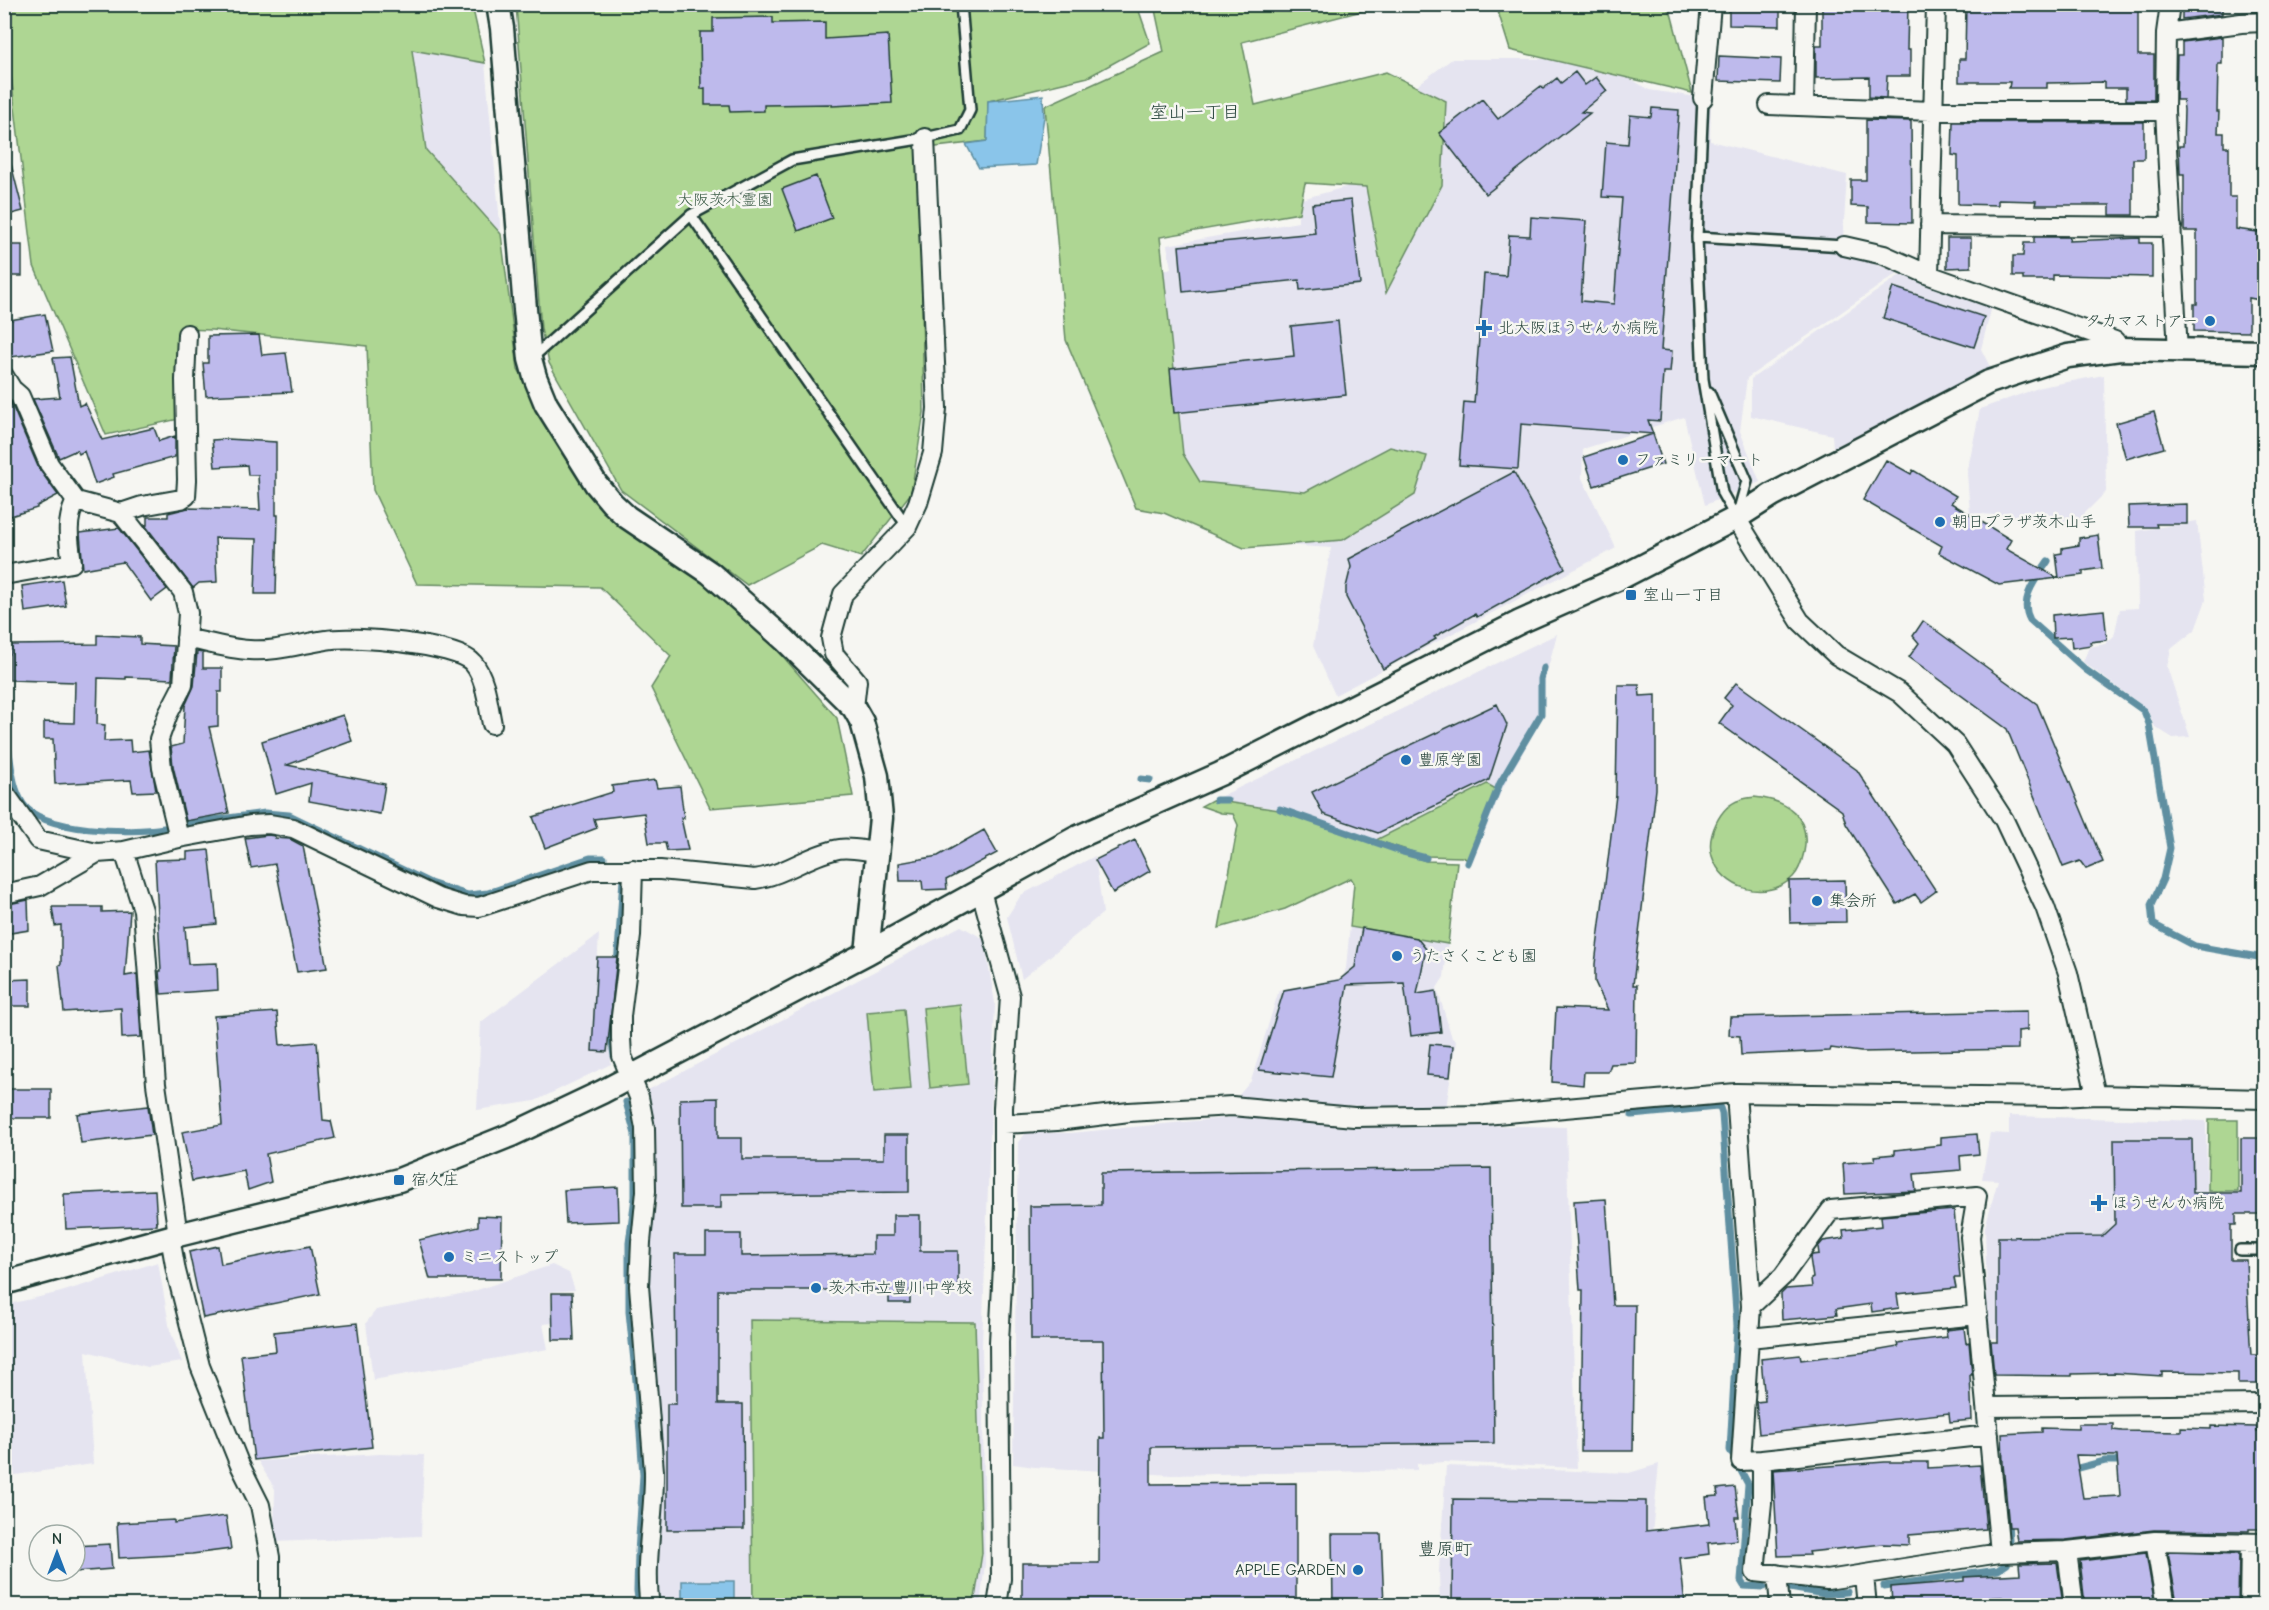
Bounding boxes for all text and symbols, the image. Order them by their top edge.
district label: 室山一丁目 [1150,102,1240,123]
park label: 大阪茨木霊園 [677,191,773,209]
place label: タカマストアー [2085,312,2198,330]
marker: タカマストアー [2203,314,2217,328]
marker: 北大阪ほうせんか病院 [1475,319,1493,337]
place label: 北大阪ほうせんか病院 [1498,319,1658,337]
place label: ファミリーマート [1635,451,1763,469]
marker: ファミリーマート [1616,453,1630,467]
place label: 朝日プラザ茨木山手 [1952,513,2096,531]
marker: 朝日プラザ茨木山手 [1933,515,1947,529]
place label: 室山一丁目 [1643,586,1723,604]
marker: 室山一丁目 [1624,588,1638,602]
place label: 豊原学園 [1418,751,1482,769]
marker: 豊原学園 [1399,753,1413,767]
place label: 集会所 [1829,892,1877,910]
marker: 集会所 [1810,894,1824,908]
place label: うたさくこども園 [1409,947,1537,965]
marker: うたさくこども園 [1390,949,1404,963]
place label: 宿久庄 [411,1171,459,1189]
marker: 宿久庄 [392,1173,406,1187]
marker: ほうせんか病院 [2090,1194,2108,1212]
place label: ほうせんか病院 [2112,1194,2224,1212]
place label: ミニストップ [461,1248,559,1266]
marker: ミニストップ [442,1250,456,1264]
place label: 茨木市立豊川中学校 [828,1279,972,1297]
marker: 茨木市立豊川中学校 [809,1281,823,1295]
north arrow [27,1523,87,1583]
text: N [52,1530,62,1548]
district label: 豊原町 [1418,1539,1472,1560]
place label: APPLE GARDEN [1235,1561,1346,1579]
marker: APPLE GARDEN [1351,1563,1365,1577]

